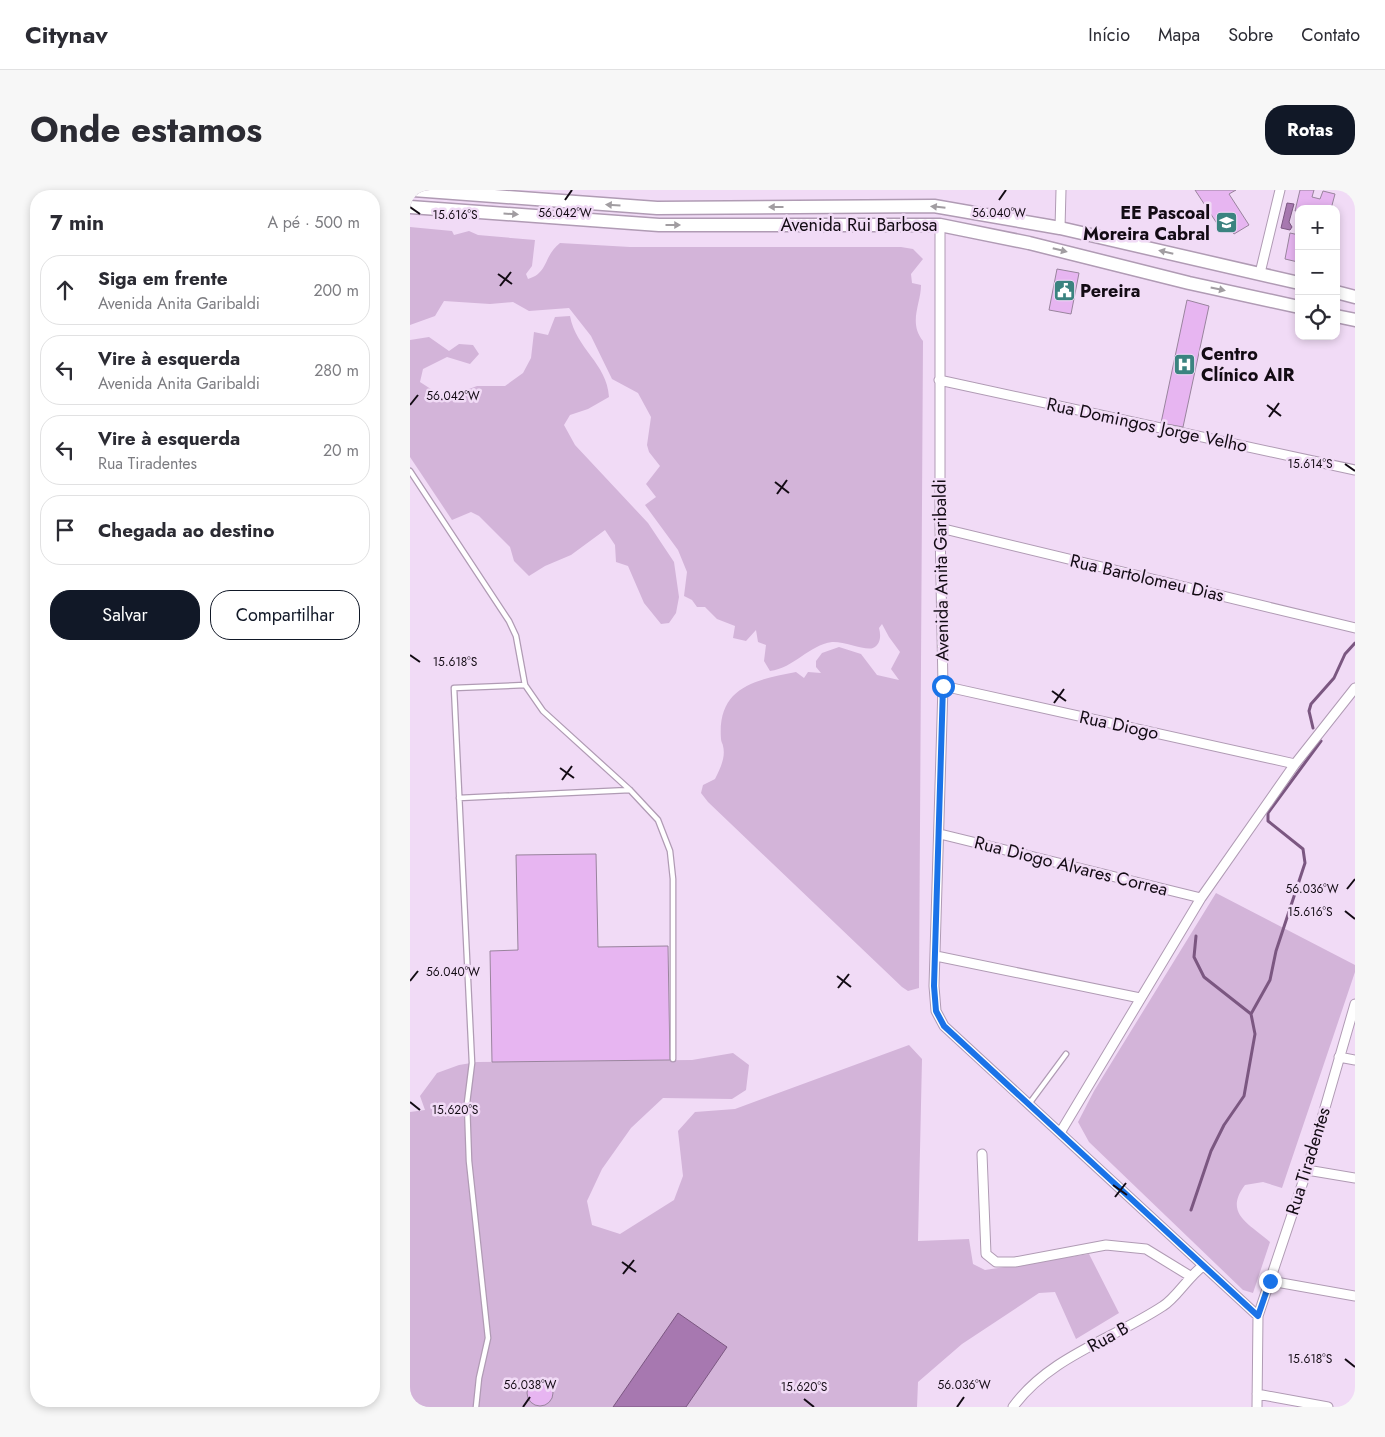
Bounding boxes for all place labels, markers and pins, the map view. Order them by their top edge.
place label: EE Pascoal Moreira Cabral [1083,200,1210,247]
school or university icon: EE Pascoal Moreira Cabral [1214,211,1238,235]
place label: Pereira [1080,278,1141,304]
public building icon: Pereira [1052,279,1076,303]
place label: Centro Clínico AIR [1201,341,1295,388]
hospital icon: Centro Clínico AIR [1173,352,1197,376]

